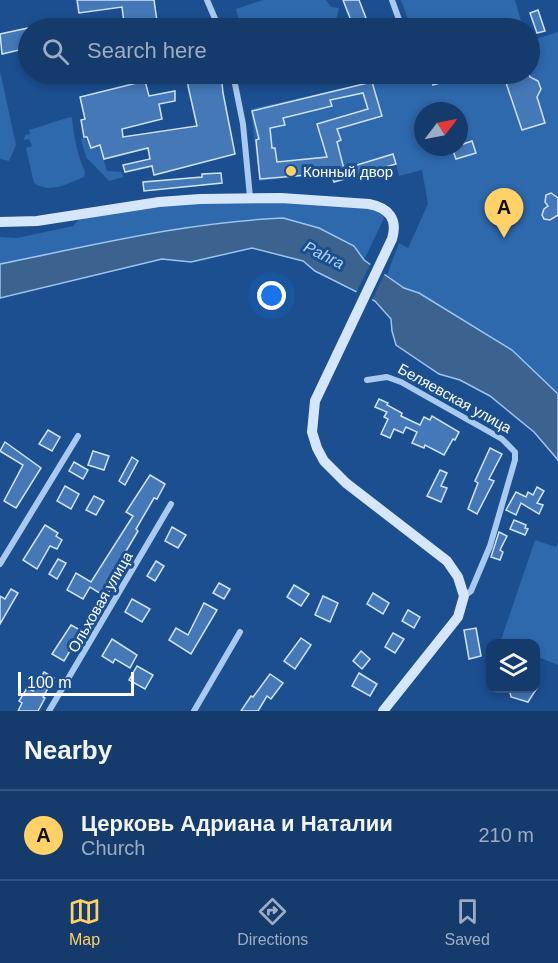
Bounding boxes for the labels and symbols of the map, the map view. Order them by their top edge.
north arrow [414,102,468,156]
place label: Конный двор [303,163,393,180]
marker: Конный двор [284,164,298,178]
pin: A [484,188,524,238]
water label: Pahra [301,238,347,272]
your location [257,281,286,310]
street label: Беляевская улица [395,360,515,437]
street label: Ольховая улица [64,548,136,655]
scale bar [18,669,134,696]

